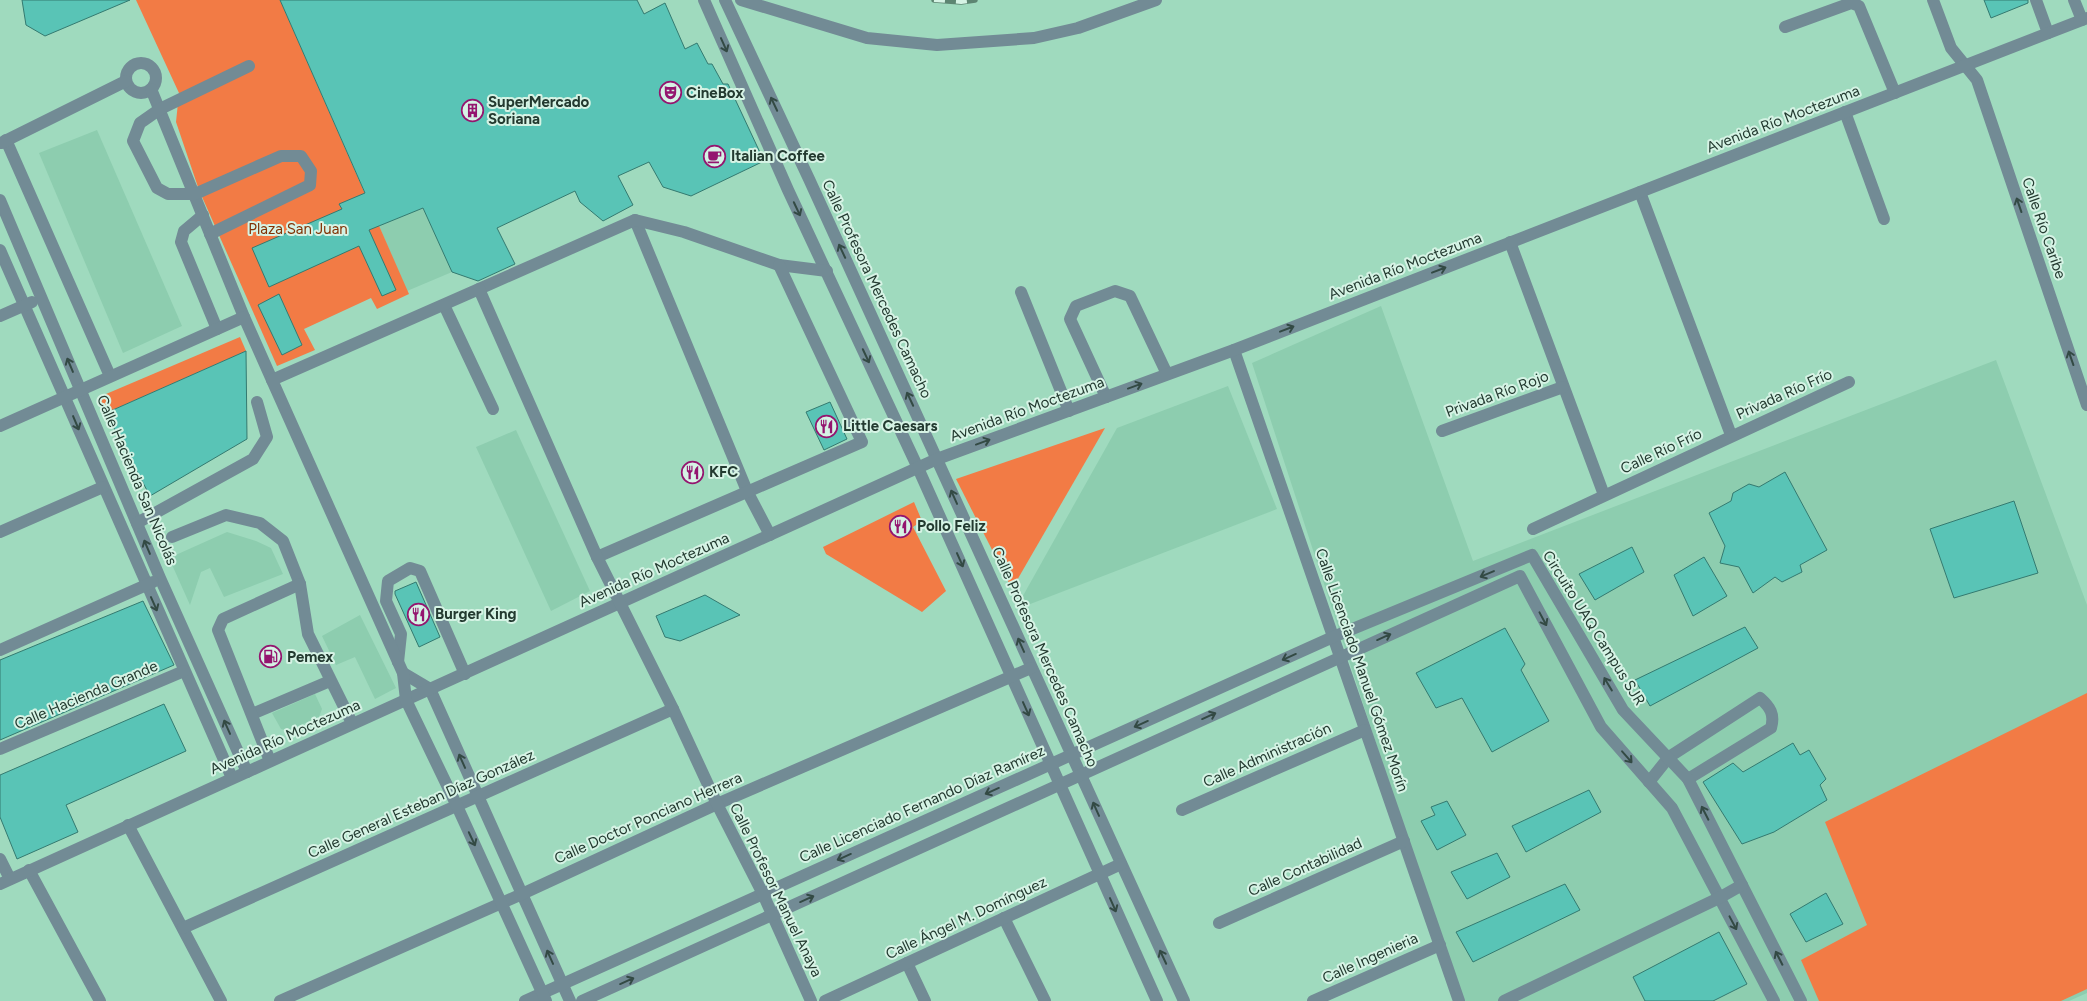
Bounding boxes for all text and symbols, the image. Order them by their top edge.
one-way arrow [719,37,729,52]
theatre icon: CineBox [658,81,682,105]
street label: Avenida Río Moctezuma [1704,81,1862,157]
place label: CineBox [686,84,743,102]
place label: SuperMercado Soriana [488,93,590,128]
one-way arrow [769,97,778,112]
building icon: SuperMercado Soriana [460,99,484,123]
cafe icon: Italian Coffee [703,144,727,168]
place label: Italian Coffee [731,147,825,165]
street label: Calle Río Caribe [2018,175,2070,281]
street label: Calle Profesora Mercedes Camacho [818,177,936,401]
one-way arrow [2014,197,2023,213]
one-way arrow [793,201,802,216]
park label: Plaza San Juan [248,220,348,238]
street label: Avenida Río Moctezuma [1326,228,1484,304]
one-way arrow [837,244,847,259]
one-way arrow [1431,265,1446,274]
one-way arrow [1279,324,1295,333]
one-way arrow [862,348,871,363]
one-way arrow [2066,351,2076,367]
one-way arrow [65,358,75,373]
street label: Privada Río Frío [1733,365,1835,423]
street label: Privada Río Rojo [1443,367,1551,421]
street label: Avenida Río Moctezuma [948,373,1106,445]
one-way arrow [1127,381,1143,390]
street label: Calle Hacienda San Nicolás [93,392,181,568]
one-way arrow [904,392,914,407]
restaurant icon: Little Caesars [815,414,839,438]
one-way arrow [71,415,81,430]
place label: Little Caesars [843,417,937,435]
street label: Calle Río Frío [1618,424,1705,478]
one-way arrow [975,437,990,447]
restaurant icon: KFC [681,460,705,484]
place label: KFC [709,463,738,481]
one-way arrow [949,490,959,505]
restaurant icon: Pollo Feliz [889,514,913,538]
place label: Pollo Feliz [917,517,986,535]
street label: Avenida Río Moctezuma [576,529,732,611]
one-way arrow [142,540,151,555]
street label: Calle Profesora Mercedes Camacho [988,544,1102,770]
street label: Calle Licenciado Manuel Gómez Morín [1312,546,1412,794]
street label: Circuito UAQ Campus SJR [1539,547,1649,709]
one-way arrow [955,552,965,567]
one-way arrow [1480,569,1495,579]
one-way arrow [150,596,160,611]
restaurant icon: Burger King [407,602,431,626]
place label: Burger King [435,605,516,623]
one-way arrow [1538,612,1548,627]
one-way arrow [1376,632,1391,641]
one-way arrow [1016,638,1025,653]
fuel station icon: Pemex [259,645,283,669]
place label: Pemex [287,648,333,666]
one-way arrow [1282,653,1297,663]
street label: Calle Hacienda Grande [12,657,160,733]
one-way arrow [1603,678,1613,692]
street label: Avenida Río Moctezuma [207,696,363,778]
one-way arrow [1021,701,1031,716]
one-way arrow [1201,711,1216,720]
street label: Calle Administración [1200,719,1334,791]
one-way arrow [221,720,231,735]
one-way arrow [1134,720,1149,729]
street label: Calle Licenciado Fernando Díaz Ramírez [797,742,1047,866]
street label: Calle General Esteban Díaz González [305,746,537,862]
one-way arrow [1621,751,1633,764]
one-way arrow [456,753,466,768]
street label: Calle Doctor Ponciano Herrera [551,768,745,868]
one-way arrow [985,786,1000,796]
street label: Calle Profesor Manuel Anaya [726,800,826,980]
one-way arrow [1090,802,1100,817]
one-way arrow [1700,806,1709,821]
one-way arrow [468,831,478,846]
street label: Calle Contabilidad [1245,834,1365,900]
one-way arrow [837,853,852,863]
street label: Calle Ángel M. Domínguez [883,873,1049,963]
one-way arrow [799,894,814,904]
one-way arrow [1109,897,1119,912]
one-way arrow [1728,915,1738,930]
street label: Calle Ingenieria [1319,929,1421,987]
one-way arrow [545,950,554,965]
one-way arrow [1158,950,1168,965]
one-way arrow [1774,950,1784,965]
one-way arrow [619,975,634,985]

